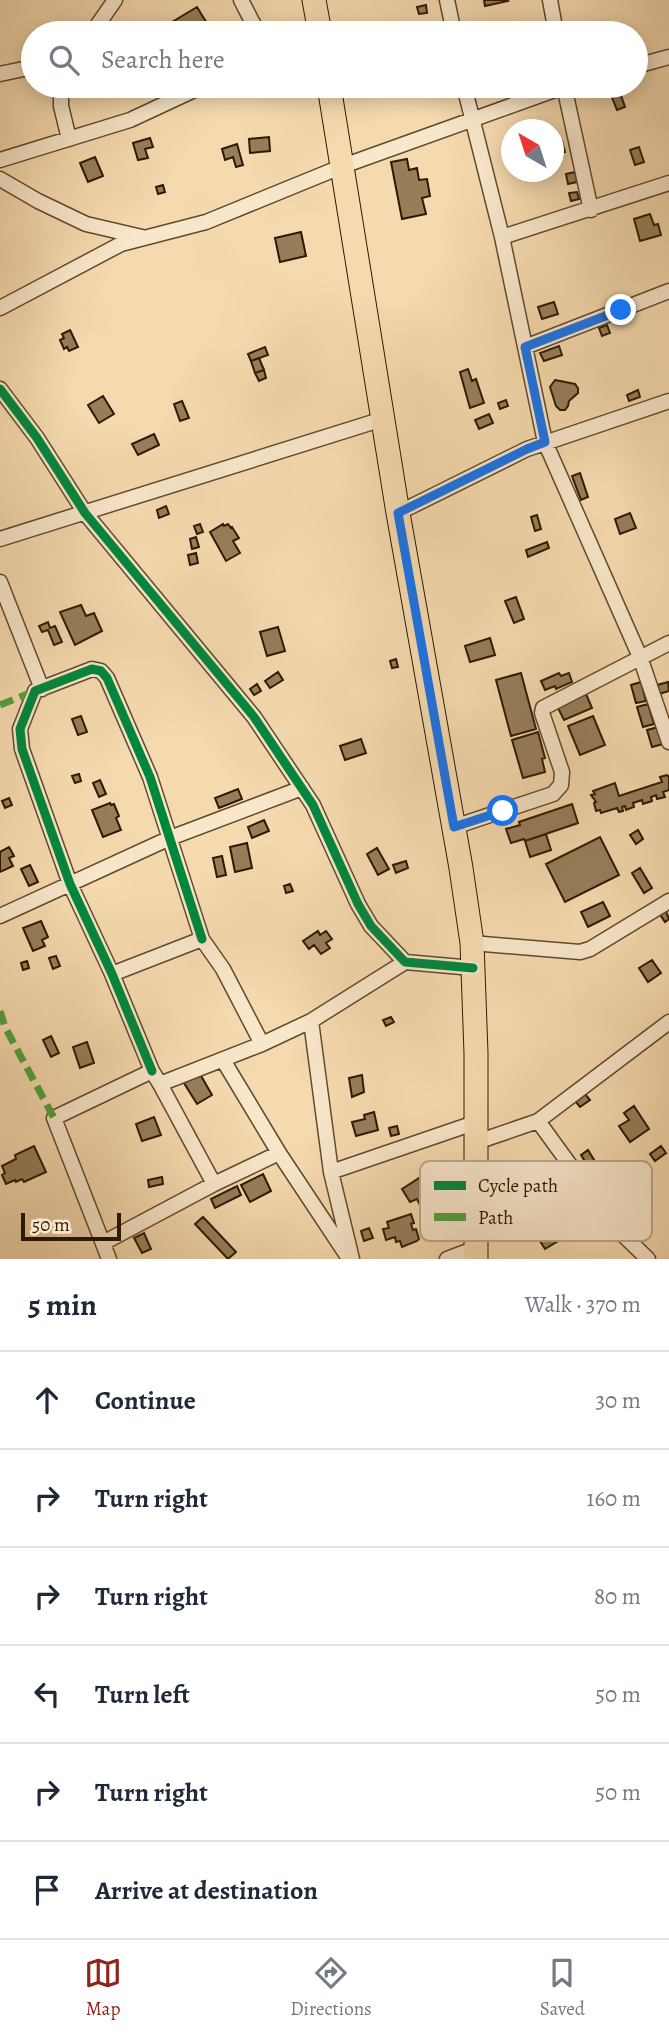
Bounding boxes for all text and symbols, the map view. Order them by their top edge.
search box [21,21,648,98]
icon: search [45,41,83,79]
text: Search here [101,42,225,77]
north arrow [501,119,564,182]
route end [605,294,636,325]
route start [487,795,518,826]
legend [420,1161,652,1241]
text: Cycle path [478,1173,558,1199]
text: Path [478,1205,513,1231]
scale bar [21,1210,121,1242]
text: 50 m [32,1212,70,1238]
text: 5 min [28,1285,97,1325]
text: Walk · 370 m [525,1289,641,1320]
icon: ahead [28,1381,66,1419]
text: Continue [95,1383,196,1418]
text: 30 m [595,1385,641,1416]
icon: right [28,1479,66,1517]
text: Turn right [95,1481,208,1516]
text: 160 m [587,1483,641,1514]
icon: right [28,1577,66,1615]
text: Turn right [95,1579,208,1614]
text: 80 m [594,1581,641,1612]
icon: left [28,1675,66,1713]
text: Turn left [95,1677,190,1712]
text: 50 m [595,1679,641,1710]
icon: right [28,1773,66,1811]
text: Turn right [95,1775,208,1810]
text: 50 m [595,1777,641,1808]
icon: arrive [28,1871,66,1909]
text: Arrive at destination [95,1873,318,1908]
tab: Map [84,1954,122,2022]
tab: Directions [290,1954,372,2022]
tab: Saved [540,1954,585,2022]

